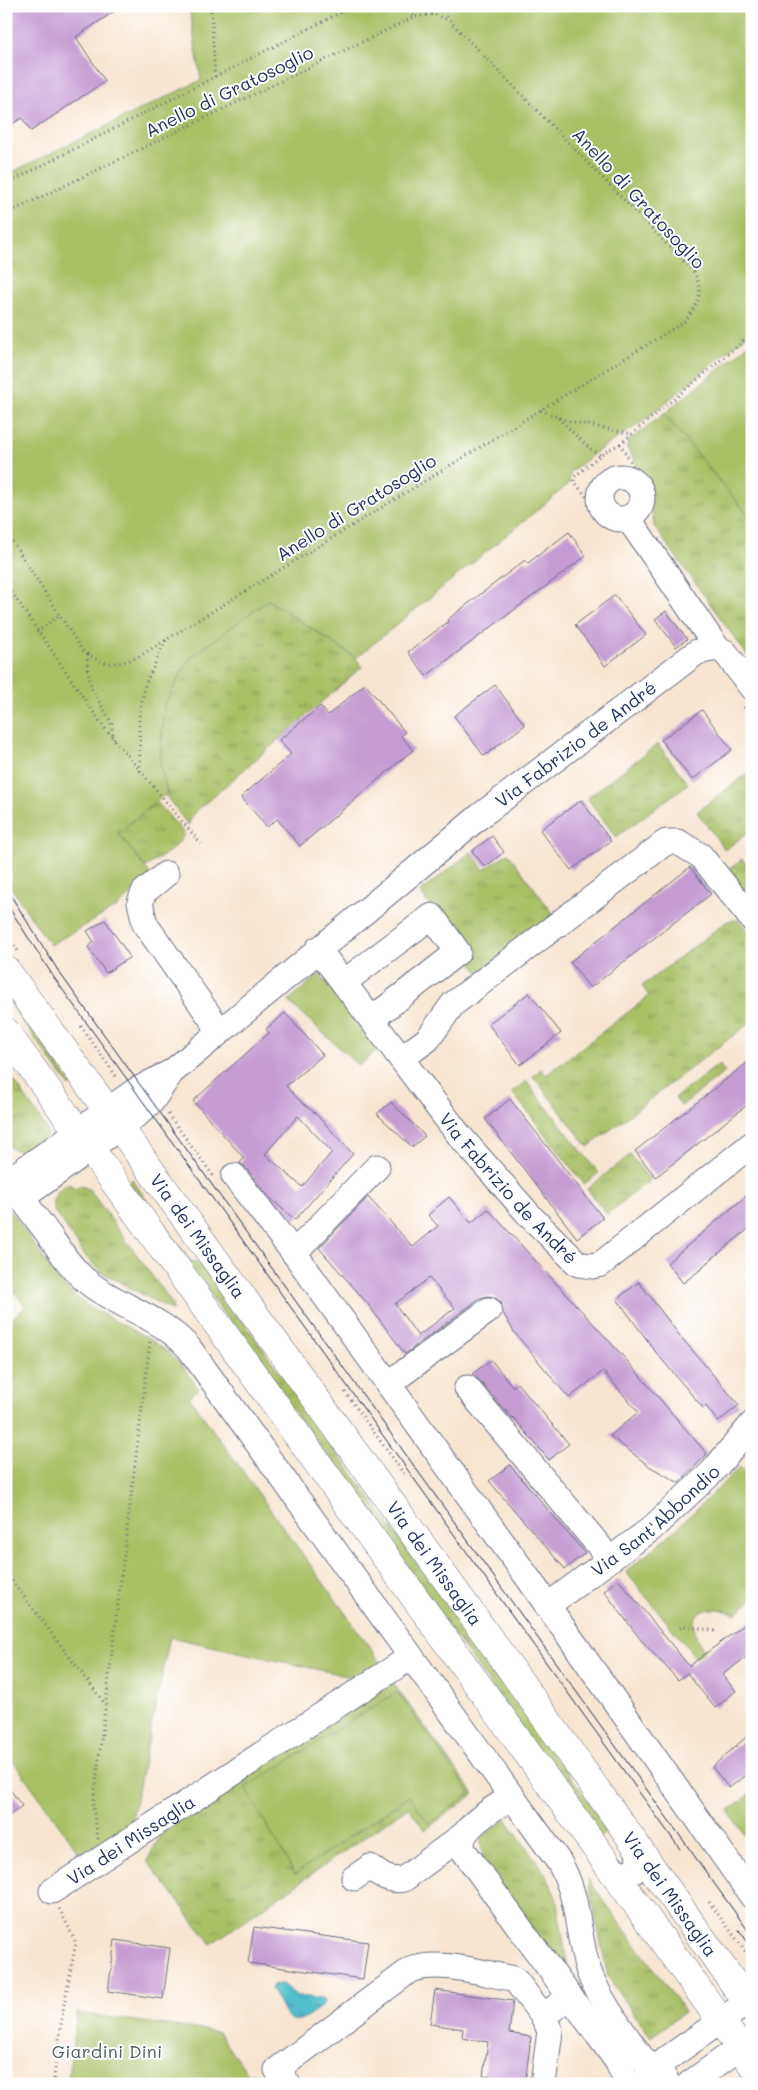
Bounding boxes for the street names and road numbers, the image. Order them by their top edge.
street label: Anello di Gratosoglio [141,40,317,142]
street label: Anello di Gratosoglio [567,122,711,274]
street label: Anello di Gratosoglio [271,448,441,566]
street label: Via Fabrizio de André [490,675,661,812]
street label: Via Fabrizio de André [434,1108,583,1269]
street label: Via dei Missaglia [145,1169,251,1303]
street label: Via Sant'Abbondio [586,1460,725,1581]
street label: Via dei Missaglia [382,1496,488,1630]
street label: Via dei Missaglia [62,1789,199,1890]
street label: Via dei Missaglia [618,1827,723,1961]

